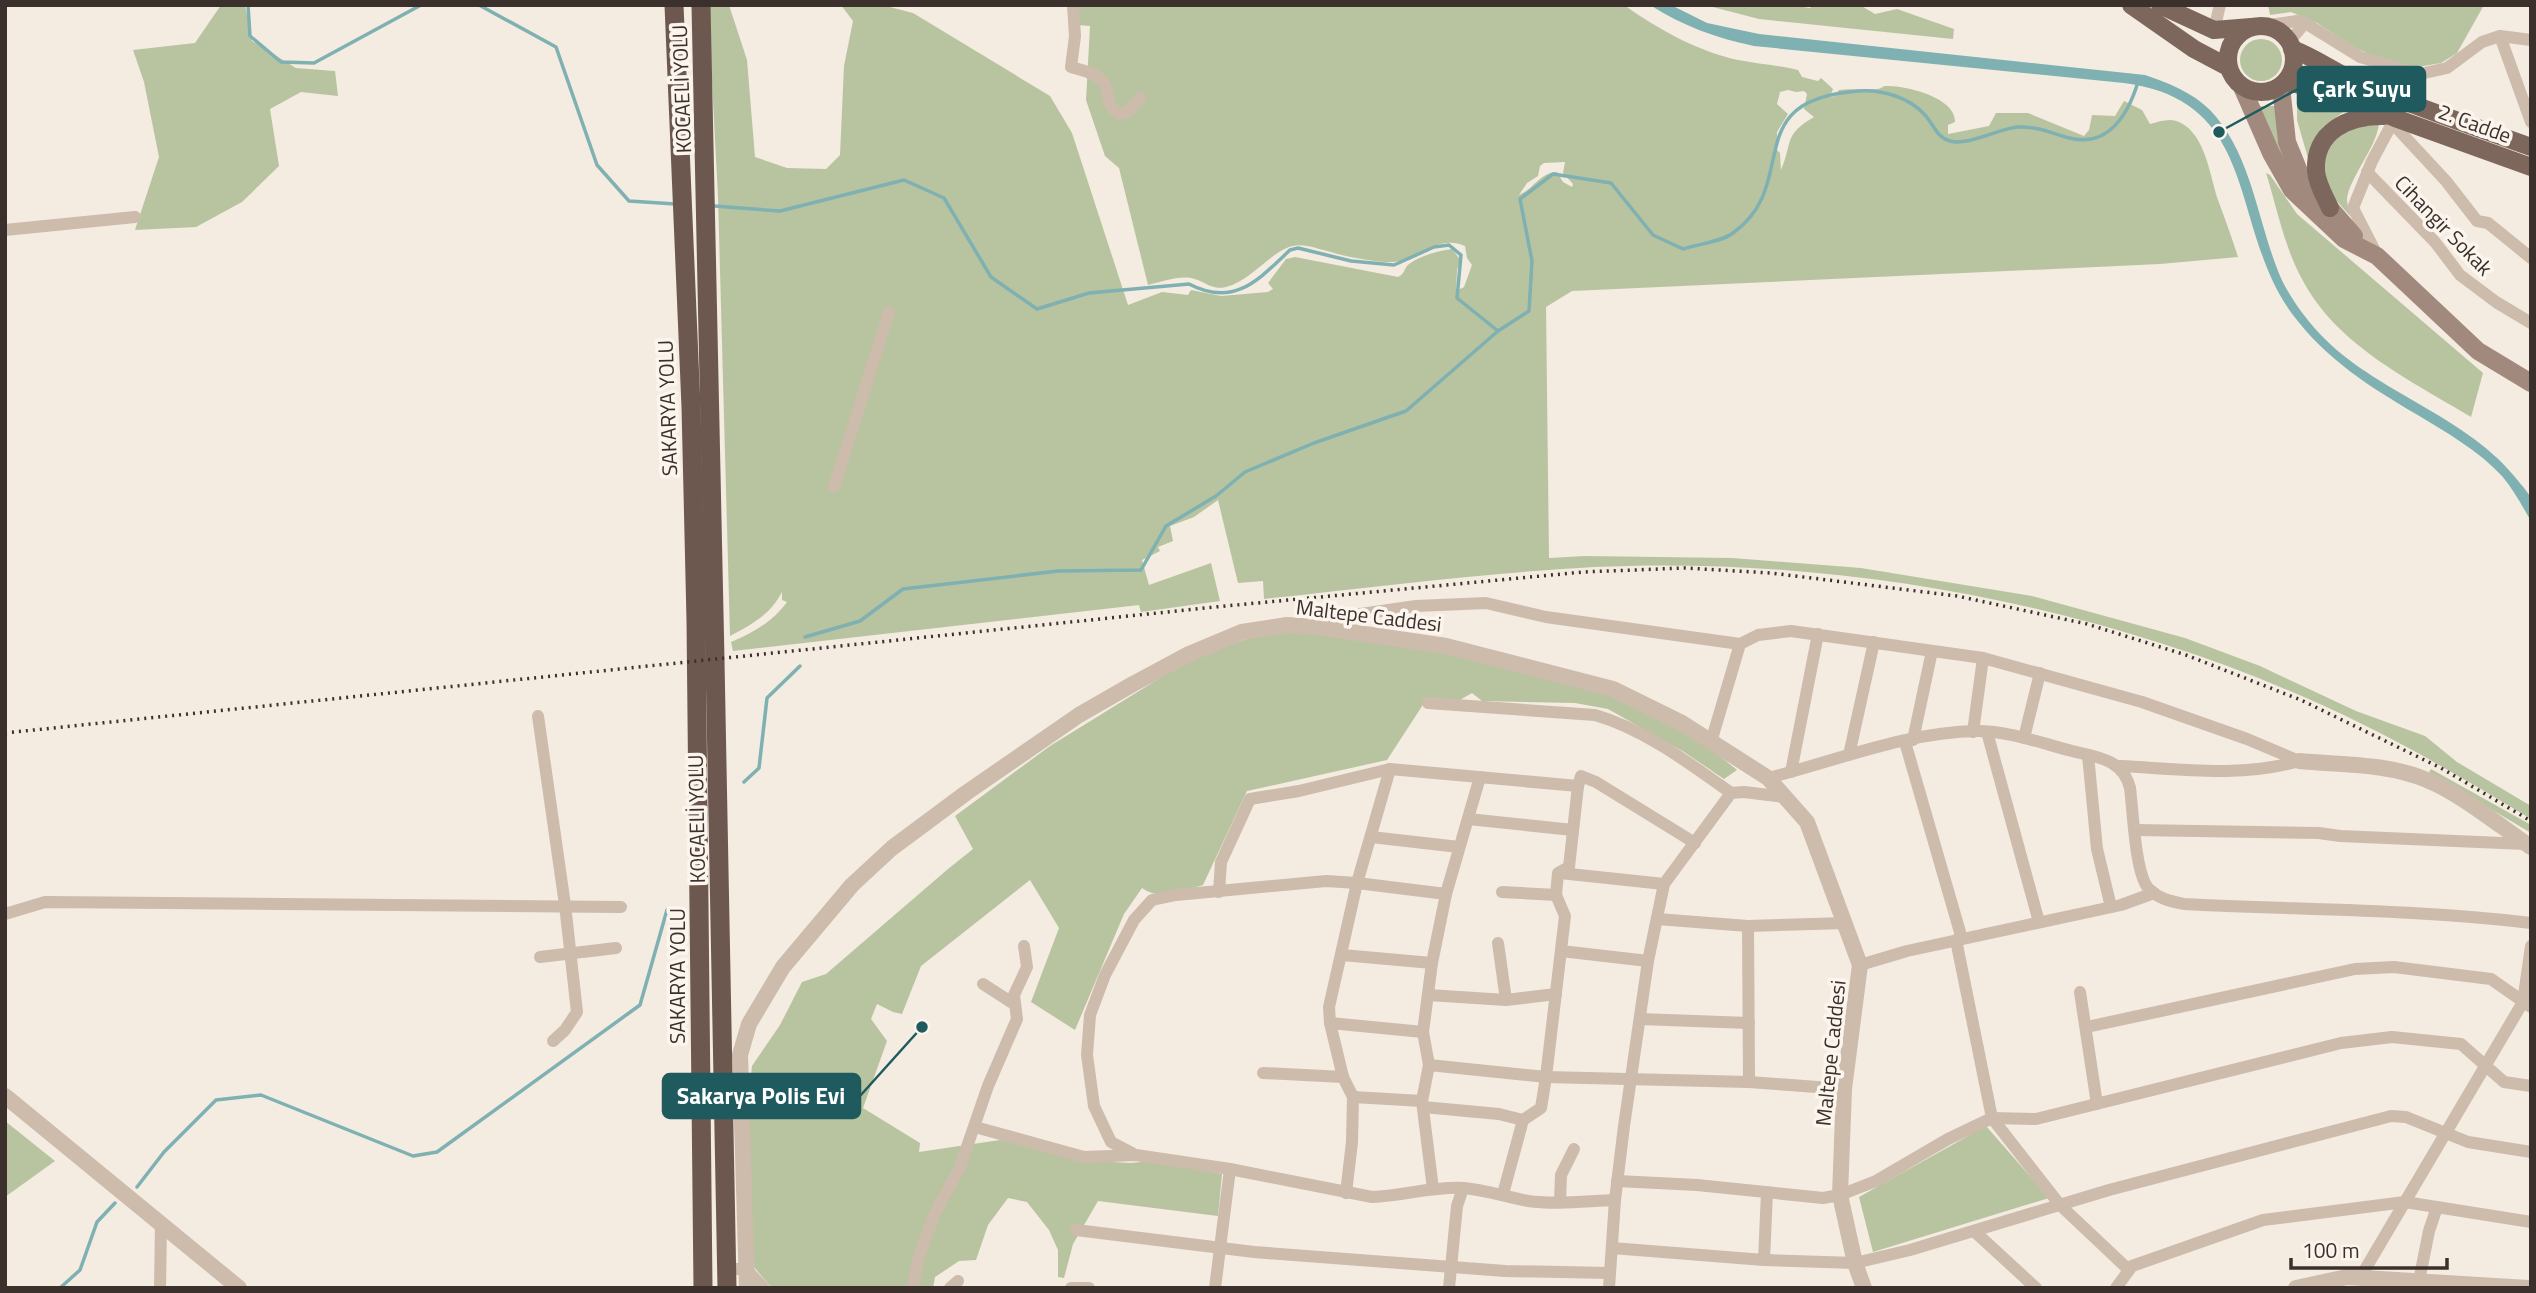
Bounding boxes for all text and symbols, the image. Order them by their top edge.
street label: KOCAELİ YOLU [663,24,699,154]
callout: Çark Suyu [2298,67,2425,111]
text: Çark Suyu [2312,71,2412,106]
street label: 2. Cadde [2434,95,2516,151]
street label: Cihangir Sokak [2388,167,2500,283]
street label: SAKARYA YOLU [649,340,685,476]
street label: Maltepe Caddesi [1294,590,1444,640]
street label: KOCAELİ YOLU [679,754,713,884]
street label: SAKARYA YOLU [661,908,693,1044]
street label: Maltepe Caddesi [1806,979,1854,1127]
callout: Sakarya Polis Evi [663,1074,860,1118]
text: Sakarya Polis Evi [677,1078,845,1113]
scale bar [2291,1226,2447,1270]
text: 100 m [2302,1234,2359,1266]

